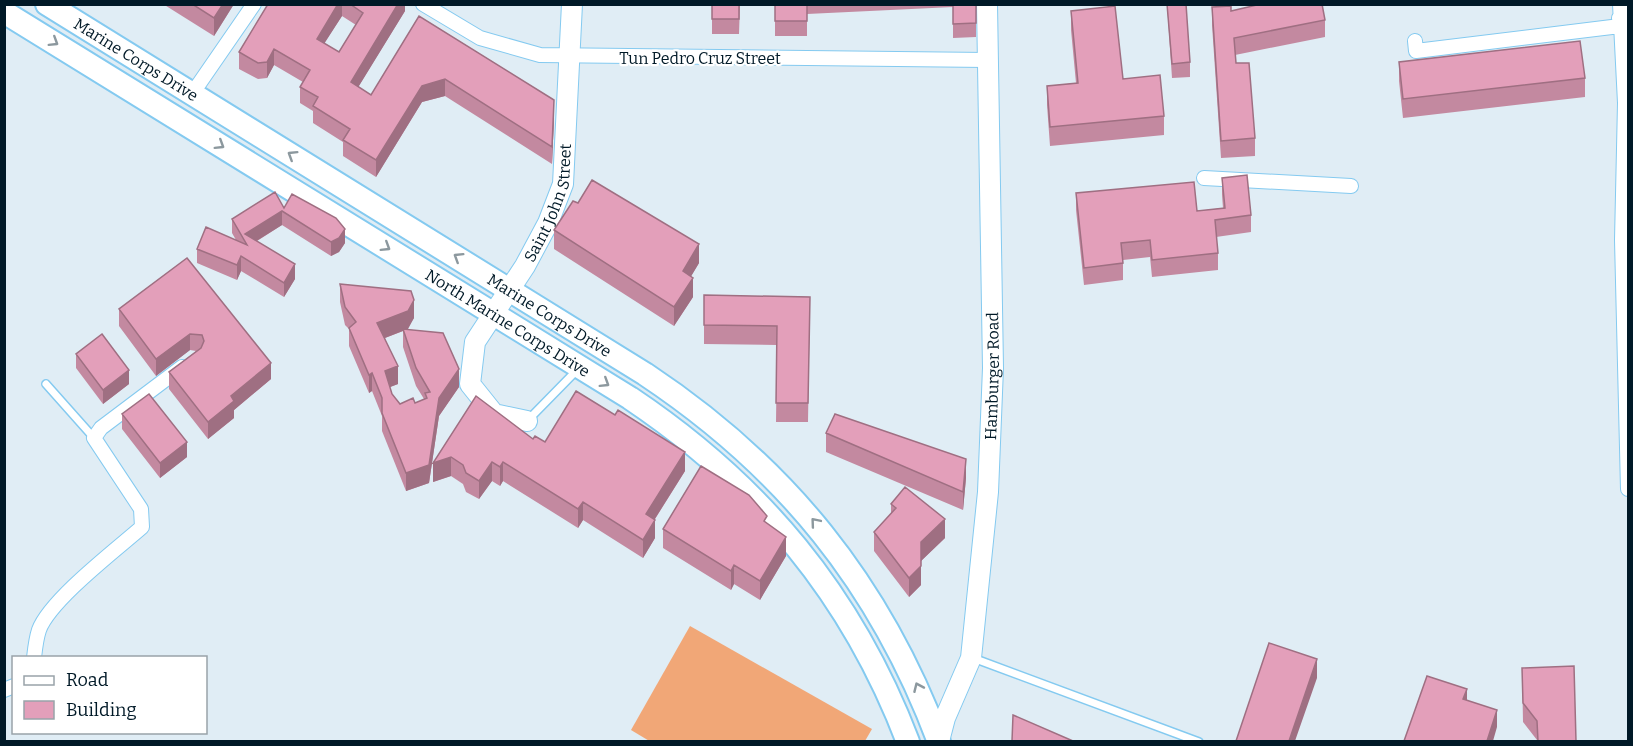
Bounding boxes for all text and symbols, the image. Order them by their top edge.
street label: Marine Corps Drive [71,14,202,105]
one-way arrow [48,35,58,47]
street label: Tun Pedro Cruz Street [619,49,781,68]
one-way arrow [214,137,224,149]
street label: Saint John Street [520,143,575,265]
one-way arrow [288,151,298,163]
one-way arrow [380,240,390,252]
one-way arrow [454,253,464,265]
street label: North Marine Corps Drive [422,265,594,381]
street label: Marine Corps Drive [484,269,615,360]
street label: Hamburger Road [981,312,1003,440]
one-way arrow [599,376,609,388]
one-way arrow [811,518,822,529]
legend [12,656,207,734]
text: Road [66,669,109,691]
one-way arrow [913,683,925,694]
text: Building [66,699,137,721]

